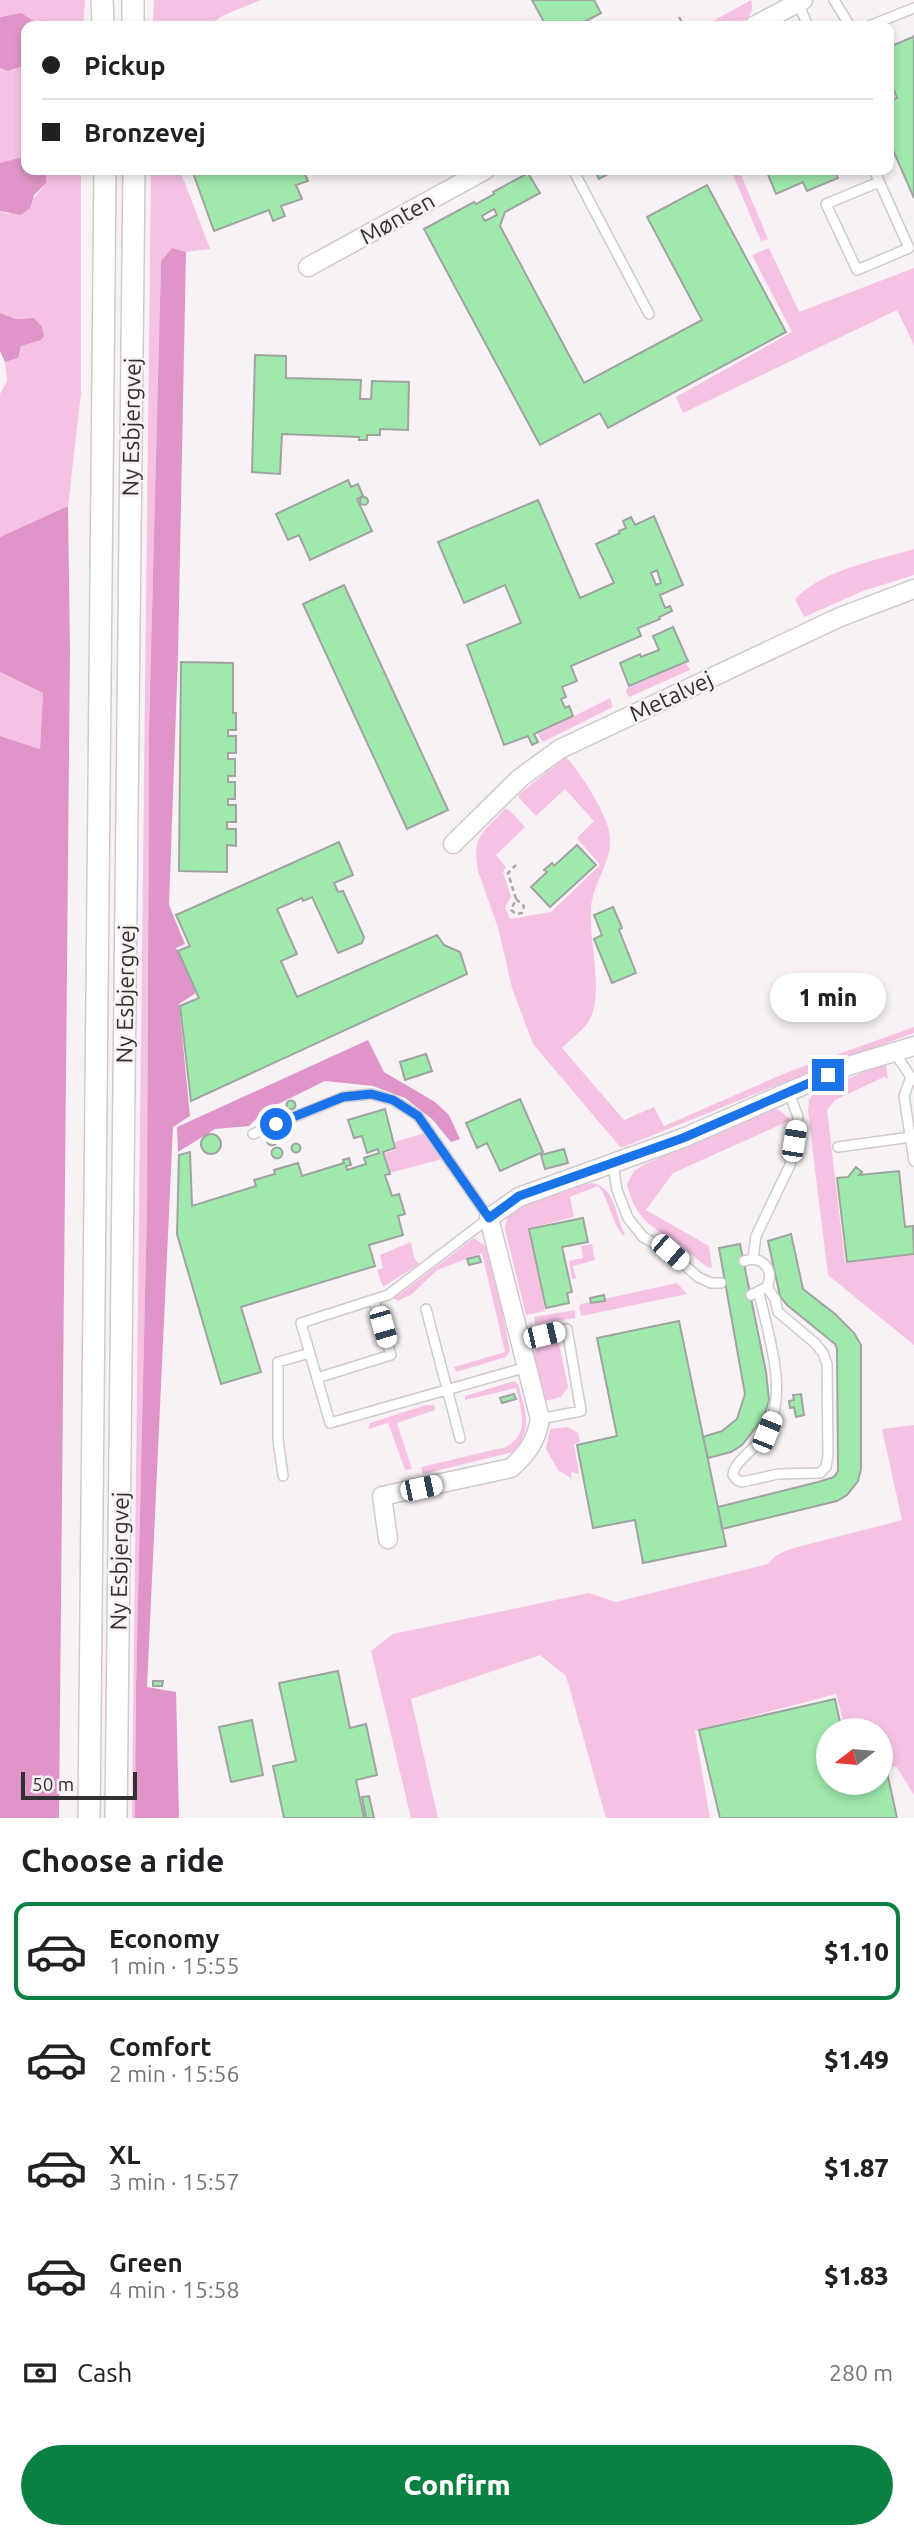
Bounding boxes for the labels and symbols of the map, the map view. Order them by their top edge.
street label: Mønten [355,187,439,249]
street label: Ny Esbjergvej [117,357,145,497]
street label: Metalvej [625,666,717,726]
street label: Ny Esbjergvej [111,924,139,1064]
callout: 1 min [770,974,886,1023]
route end [812,1059,844,1091]
route start [260,1108,292,1140]
car [781,1119,808,1163]
car [648,1230,693,1274]
car [368,1304,399,1350]
car [522,1320,567,1350]
car [750,1409,785,1455]
car [399,1473,444,1503]
street label: Ny Esbjergvej [105,1491,133,1631]
north arrow [816,1718,892,1796]
scale bar [21,1769,136,1801]

